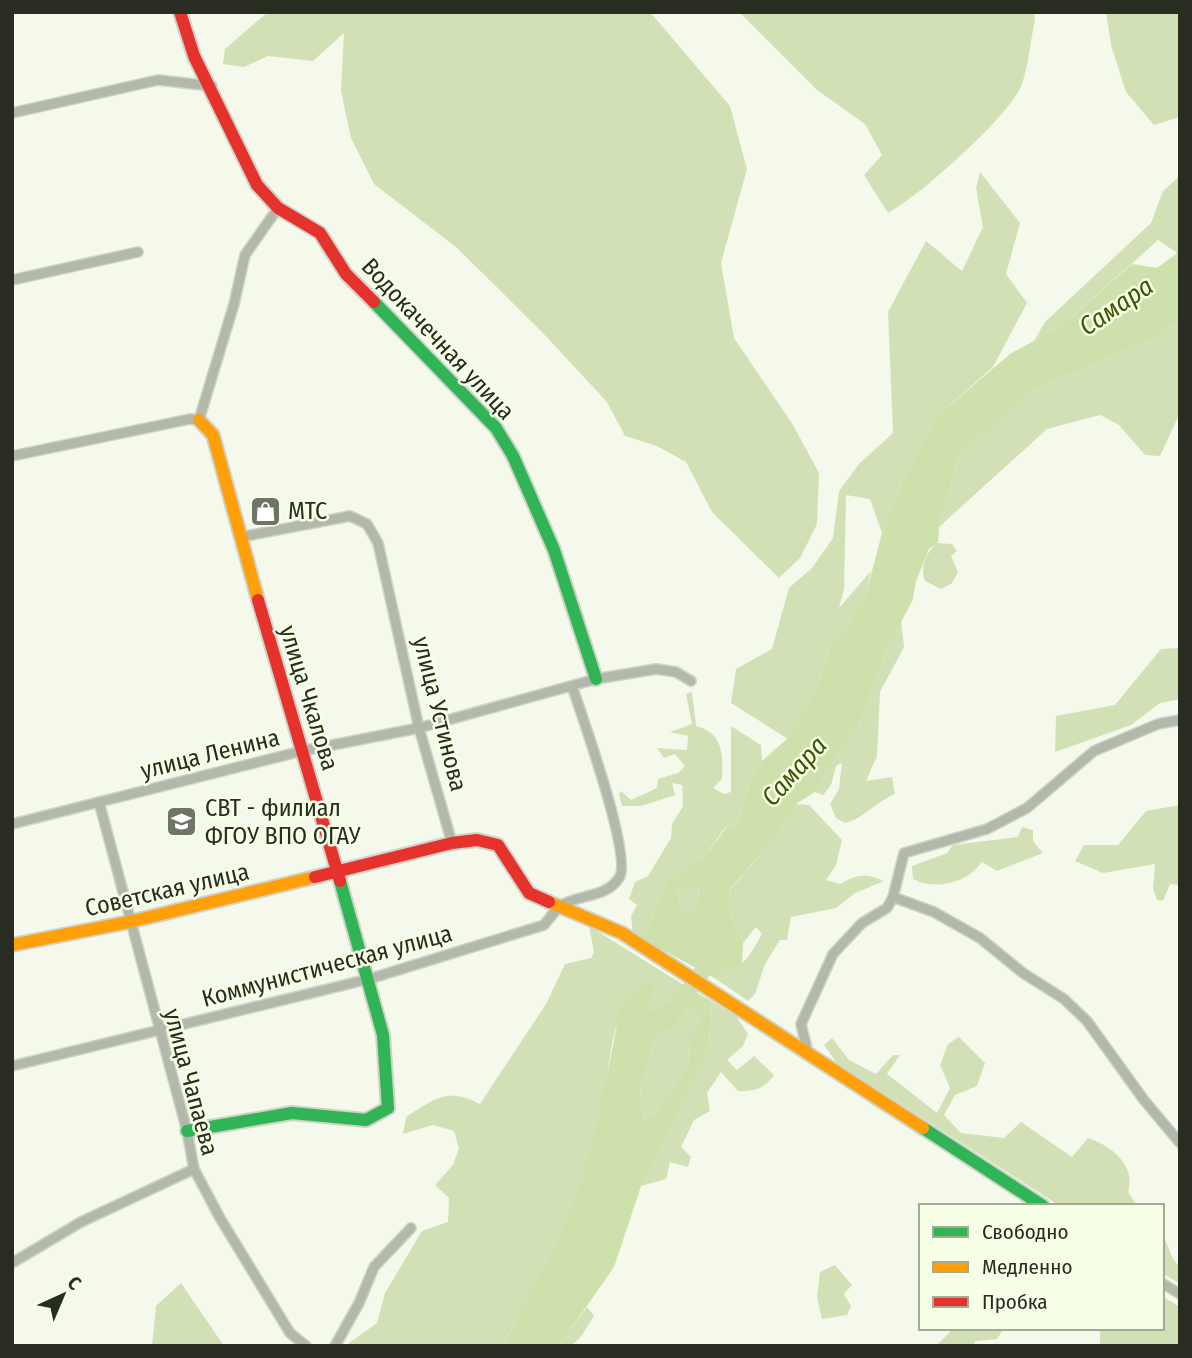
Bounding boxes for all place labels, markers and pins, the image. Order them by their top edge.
shop icon: МТС [248,494,282,528]
place label: МТС [288,497,327,525]
place label: СВТ - филиал ФГОУ ВПО ОГАУ [205,794,361,850]
school or university icon: СВТ - филиал ФГОУ ВПО ОГАУ [165,805,199,839]

